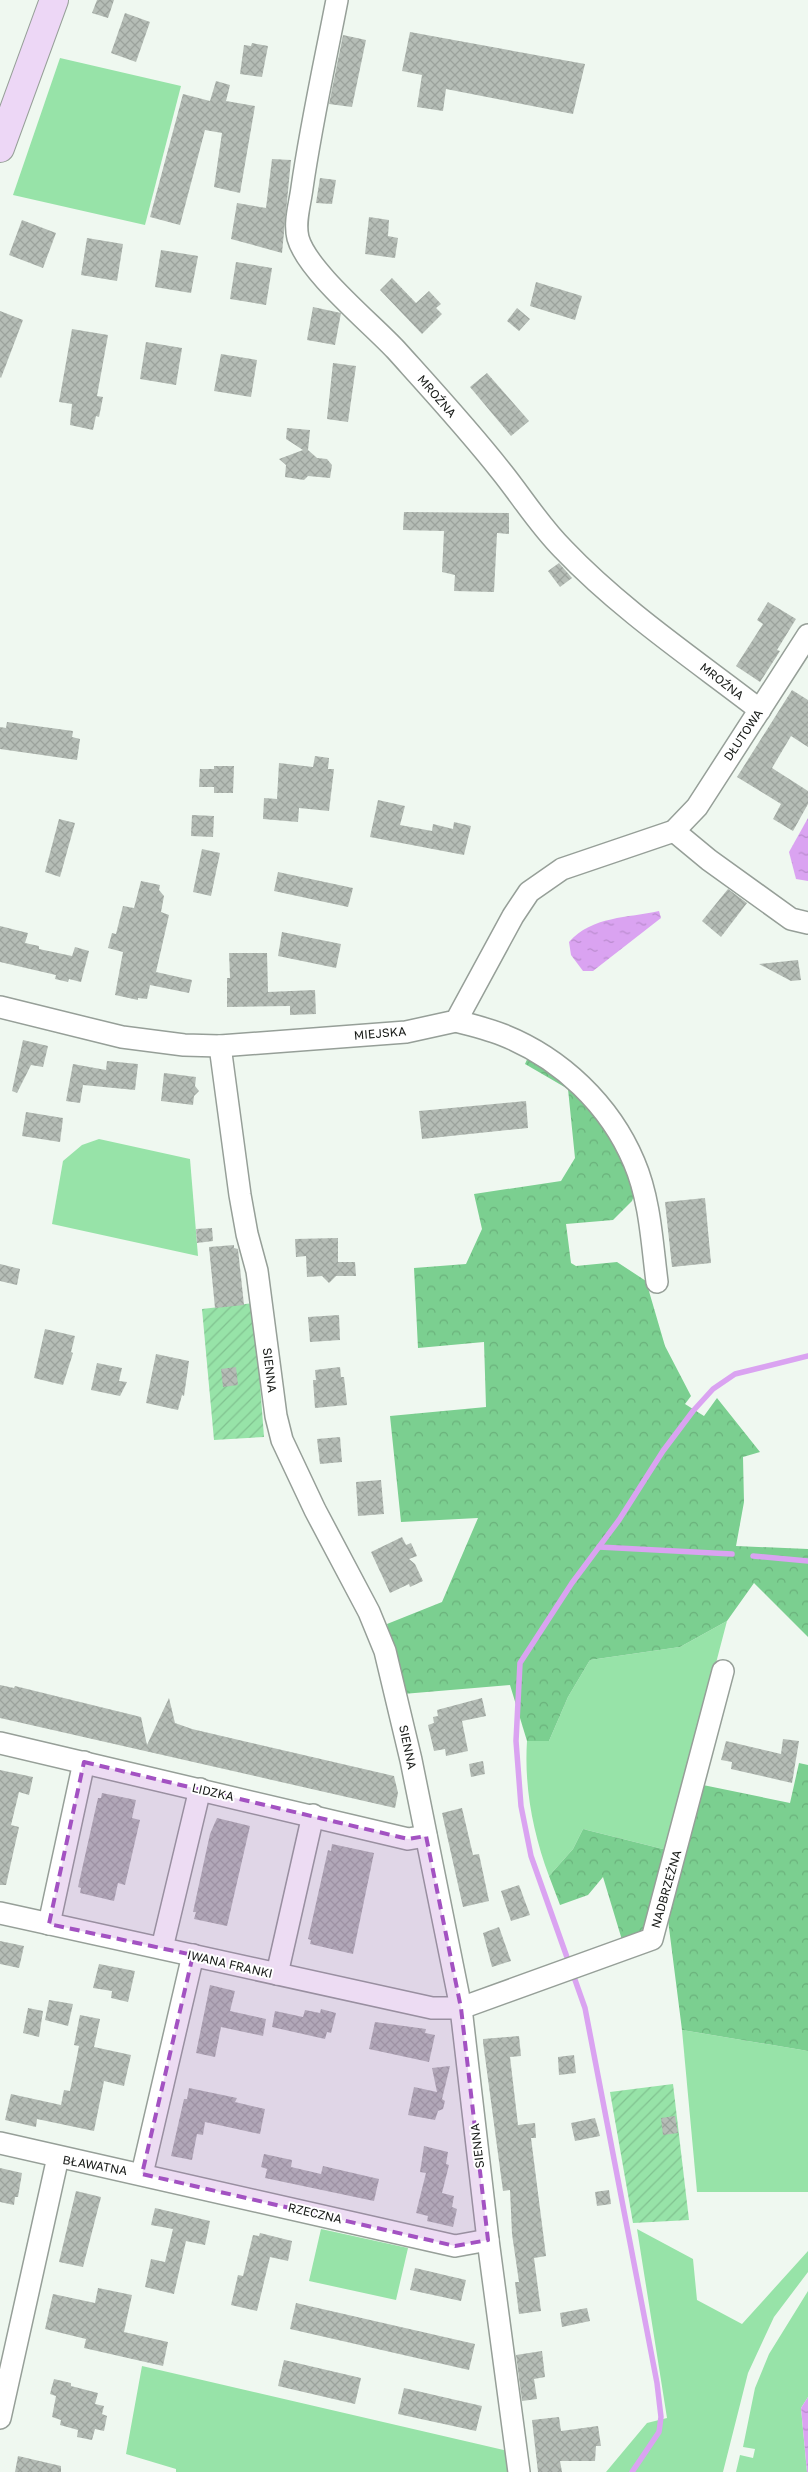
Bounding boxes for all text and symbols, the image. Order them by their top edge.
street label: MROŹNA [414,372,460,420]
street label: MROŹNA [697,659,747,703]
street label: DŁUTOWA [720,706,766,764]
street label: MIEJSKA [353,1023,407,1043]
street label: SIENNA [260,1347,280,1393]
street label: SIENNA [396,1723,420,1771]
street label: LIDZKA [191,1780,235,1804]
street label: NADBRZEŻNA [648,1848,684,1930]
street label: IWANA FRANKI [186,1947,274,1981]
street label: SIENNA [467,2123,487,2169]
street label: BŁAWATNA [61,2152,129,2178]
street label: RZECZNA [287,2200,343,2226]

